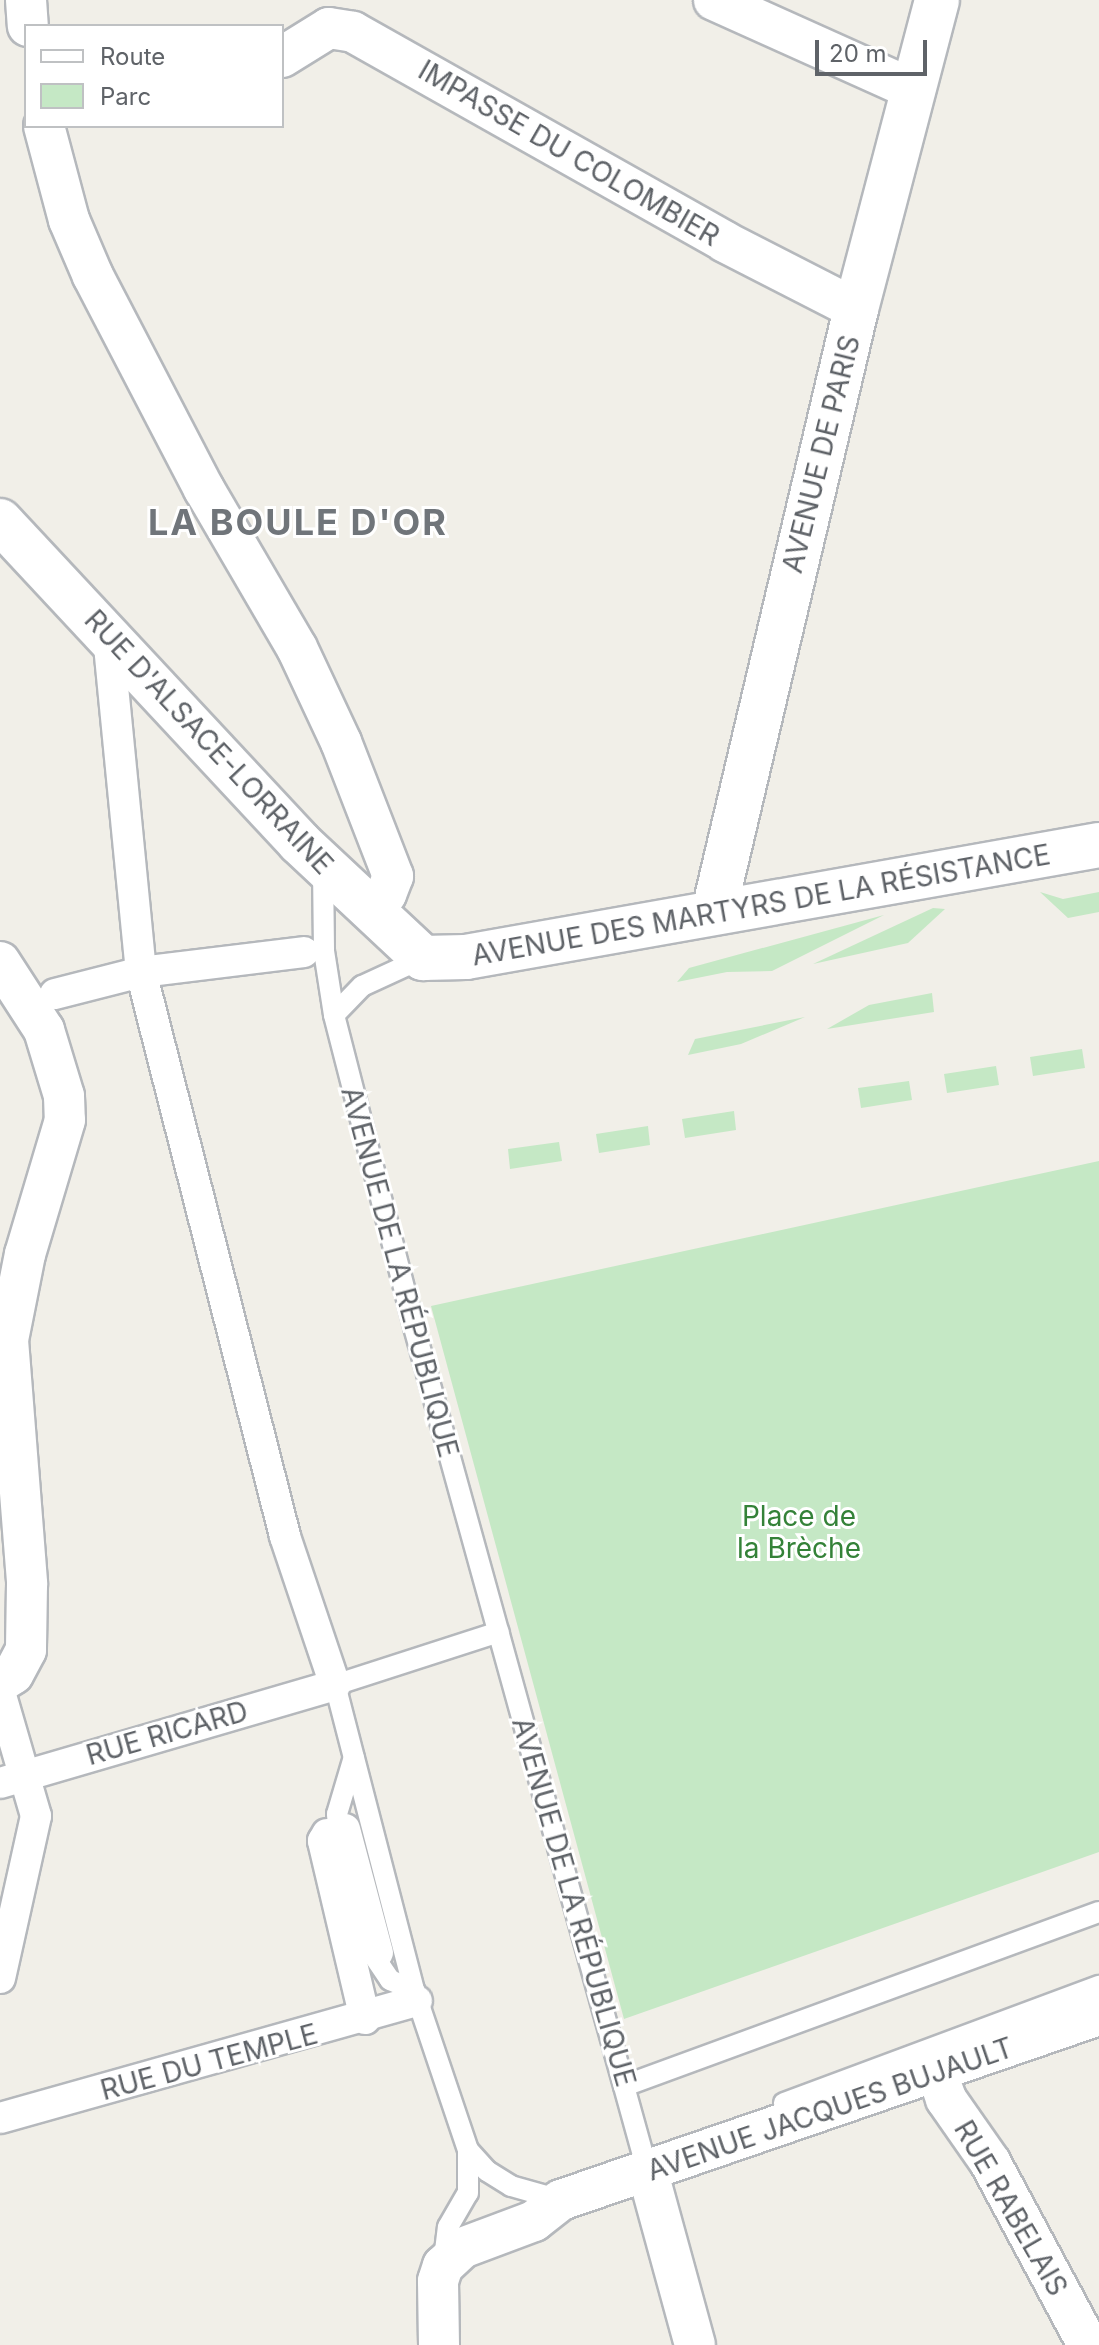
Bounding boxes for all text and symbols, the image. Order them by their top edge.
legend [24,24,284,128]
scale bar [819,24,931,74]
text: 20 m [829,39,887,68]
text: Route [100,42,165,71]
street label: IMPASSE DU COLOMBIER [413,53,725,253]
text: Parc [100,82,151,111]
street label: AVENUE DE PARIS [775,332,867,576]
district label: LA BOULE D'OR [148,501,448,545]
street label: RUE D'ALSACE-LORRAINE [78,603,340,881]
street label: AVENUE DES MARTYRS DE LA RÉSISTANCE [469,838,1053,972]
street label: AVENUE DE LA RÉPUBLIQUE [334,1083,466,1461]
park label: Place de la Brèche [737,1499,861,1565]
street label: RUE RICARD [82,1694,252,1772]
street label: AVENUE DE LA RÉPUBLIQUE [505,1714,643,2090]
street label: RUE DU TEMPLE [97,2017,321,2107]
street label: AVENUE JACQUES BUJAULT [643,2030,1017,2188]
street label: RUE RABELAIS [947,2114,1075,2302]

